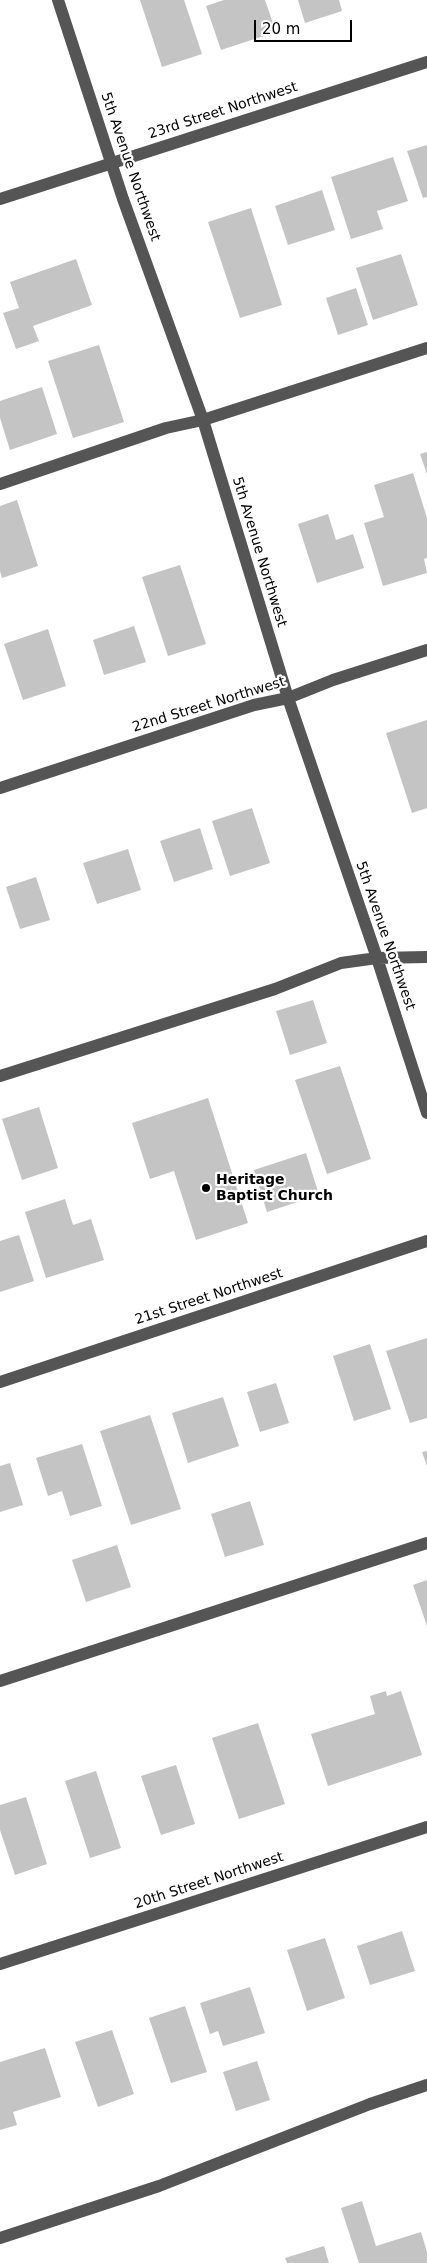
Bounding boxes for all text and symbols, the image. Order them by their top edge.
scale bar [257,10,354,42]
text: 20 m [262,20,300,38]
street label: 23rd Street Northwest [146,79,300,143]
street label: 5th Avenue Northwest [97,90,163,244]
street label: 5th Avenue Northwest [228,475,290,629]
street label: 22nd Street Northwest [131,674,287,736]
street label: 5th Avenue Northwest [352,859,418,1013]
place label: Heritage Baptist Church [216,1172,333,1204]
marker: Heritage Baptist Church [200,1182,212,1194]
street label: 21st Street Northwest [133,1265,285,1329]
street label: 20th Street Northwest [132,1849,286,1913]

